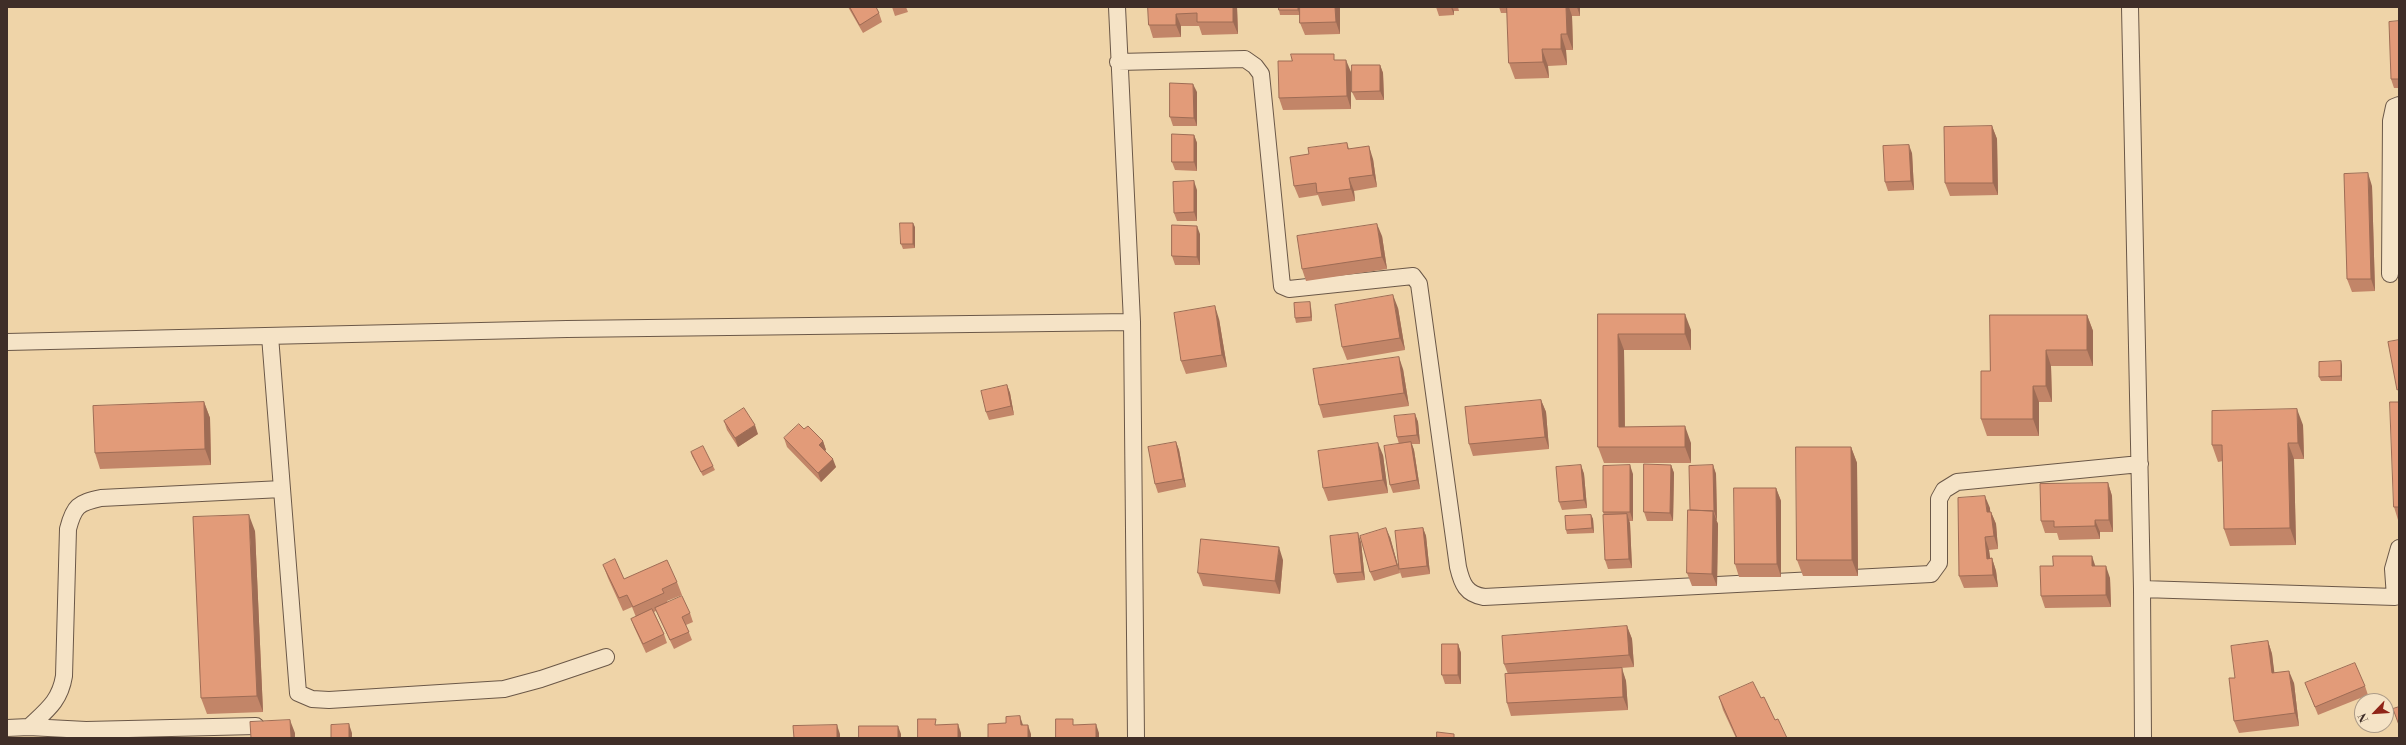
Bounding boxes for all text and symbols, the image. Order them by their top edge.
north arrow [2354,693,2394,733]
text: N [2356,711,2372,725]

